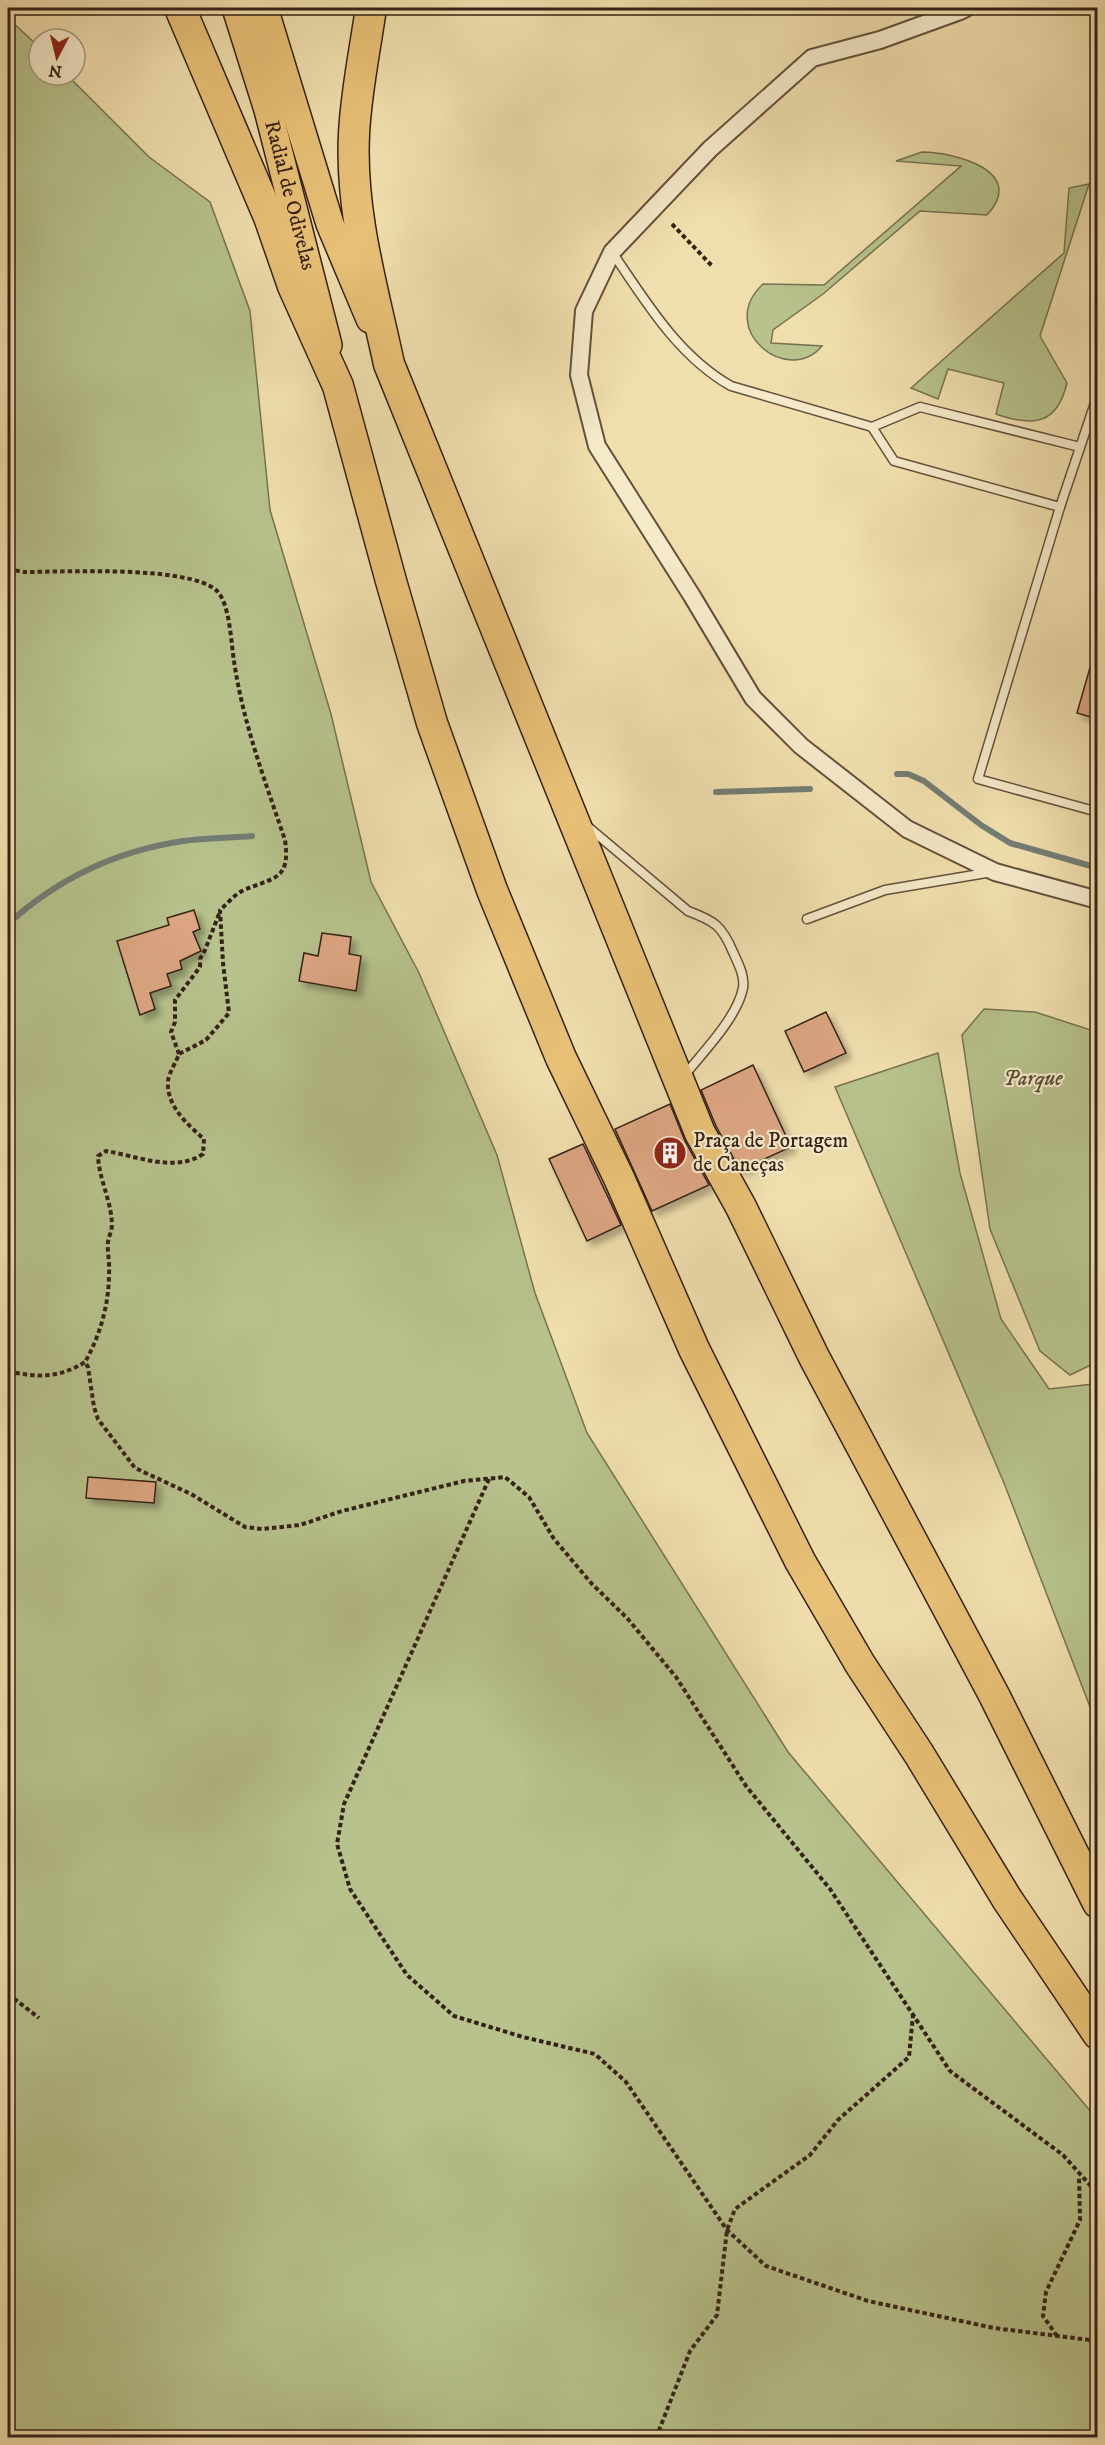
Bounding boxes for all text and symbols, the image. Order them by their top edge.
north arrow [27,27,87,87]
text: N [48,60,63,82]
street label: Radial de Odivelas [258,118,321,273]
park label: Parque [1004,1066,1063,1093]
place label: Praça de Portagem de Caneças [693,1128,848,1178]
building icon: Praça de Portagem de Caneças [652,1135,688,1171]

